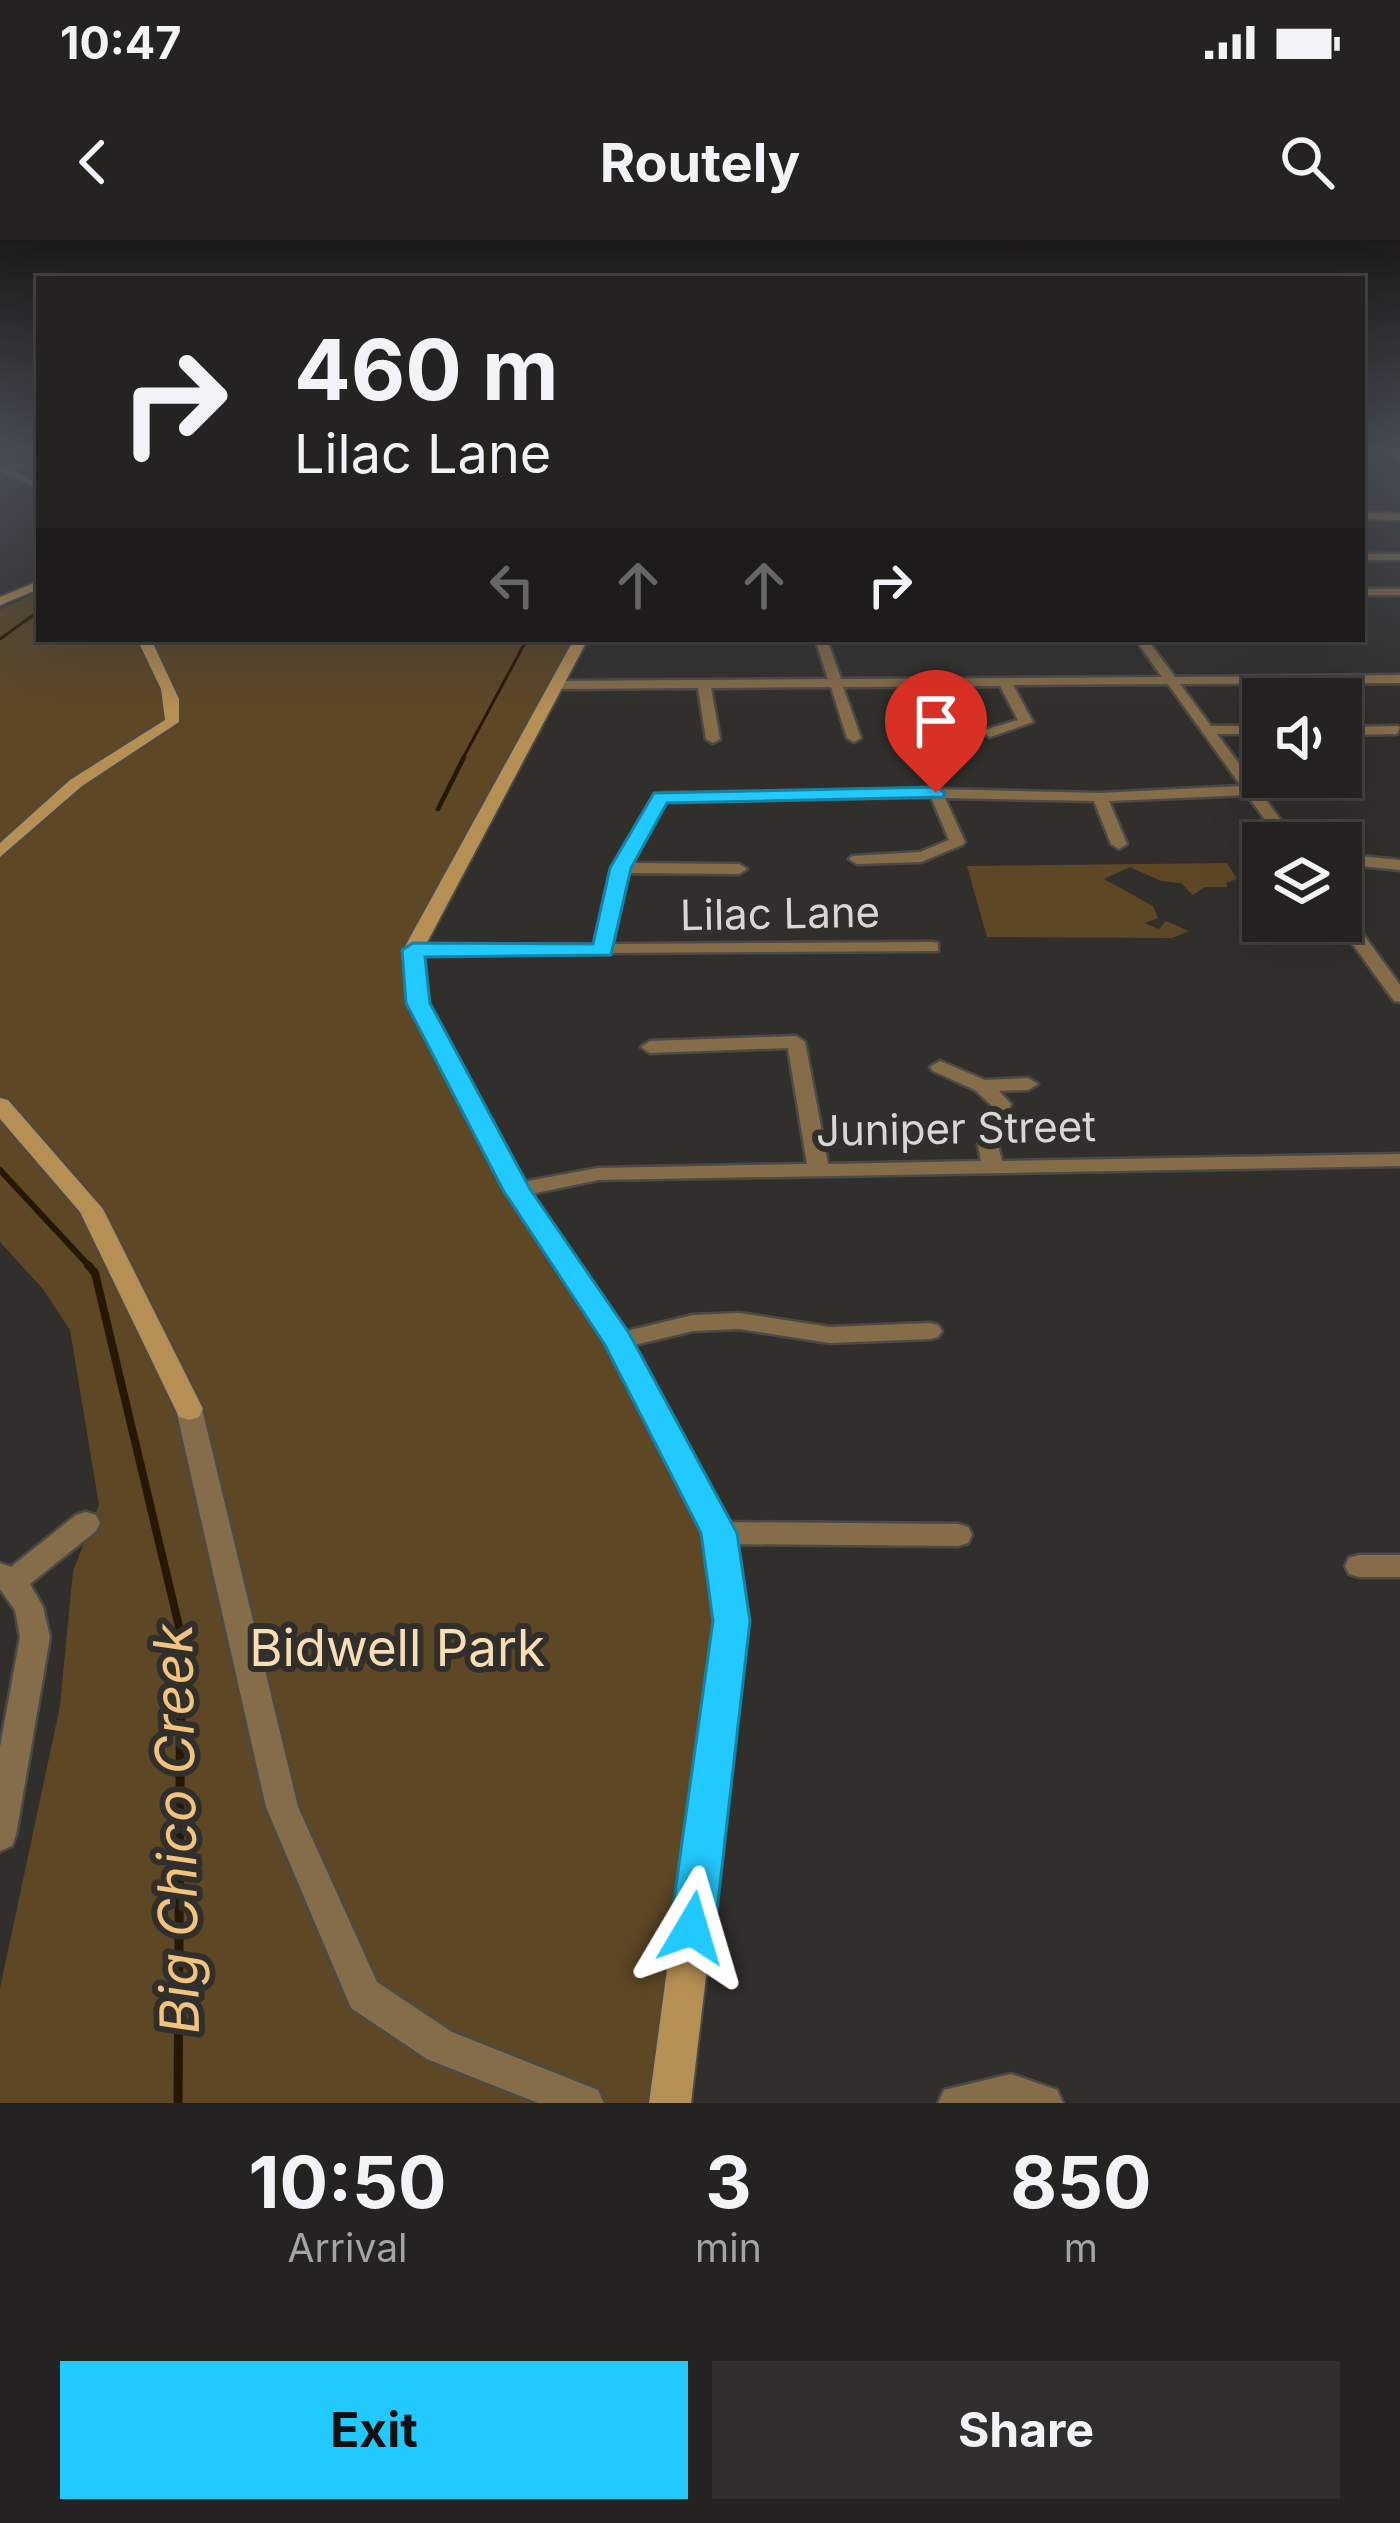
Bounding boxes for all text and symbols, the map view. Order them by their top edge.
text: 10:47 [60,15,181,70]
icon: back [60,129,126,195]
icon: search [1274,129,1340,195]
text: Routely [600,130,800,195]
text: 460 m [294,319,559,420]
icon: right [96,324,252,480]
text: Lilac Lane [294,421,551,486]
icon: left [479,552,545,618]
icon: ahead [605,552,671,618]
icon: ahead [731,552,797,618]
icon: right [857,552,923,618]
pin [885,670,987,793]
map controls [1242,678,1362,942]
button: sound [1242,678,1362,798]
icon: arrive [903,688,969,754]
button: layers [1242,822,1362,942]
street label: Lilac Lane [680,886,880,940]
street label: Juniper Street [816,1100,1096,1156]
park label: Bidwell Park [249,1617,545,1678]
water label: Big Chico Creek [140,1622,212,2035]
position arrow [629,1865,755,1991]
text: 10:50 [248,2138,447,2225]
text: 3 [705,2138,752,2225]
text: 850 [1010,2138,1152,2225]
text: Arrival [288,2224,408,2271]
text: min [695,2224,762,2271]
text: m [1064,2224,1098,2271]
button: Exit [60,2361,688,2499]
button: Share [712,2361,1340,2499]

